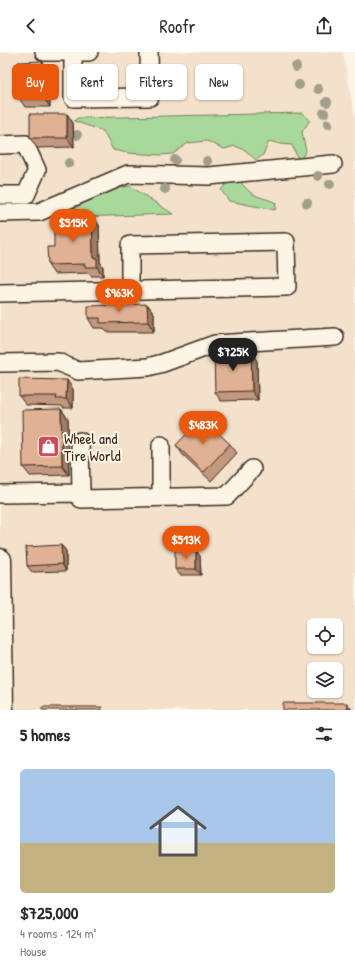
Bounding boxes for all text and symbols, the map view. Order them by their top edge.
text: Roofr [159,14,196,39]
icon: back [20,15,42,37]
icon: share [313,15,335,37]
chip: Buy [12,64,59,100]
chip: Rent [67,64,118,100]
chip: Filters [126,64,187,100]
chip: New [195,64,243,100]
pin: $515K [45,209,101,243]
text: $515K [58,213,88,231]
pin: $963K [91,279,147,313]
text: $963K [104,283,134,301]
pin: $725K [205,338,261,372]
text: $725K [217,342,249,360]
pin: $483K [175,411,231,445]
text: $483K [188,415,218,433]
place label: Wheel and Tire World [64,428,121,466]
shop icon: Wheel and Tire World [36,434,62,460]
pin: $513K [158,526,214,560]
text: $513K [171,530,201,548]
map controls [307,618,343,698]
button: locate [307,618,343,654]
button: layers [307,662,343,698]
text: 5 homes [20,723,70,746]
icon: filters [313,723,335,745]
icon: home [142,795,214,867]
text: $725,000 [20,901,78,924]
text: 4 rooms · 124 m² [20,924,96,942]
text: House [20,942,47,960]

